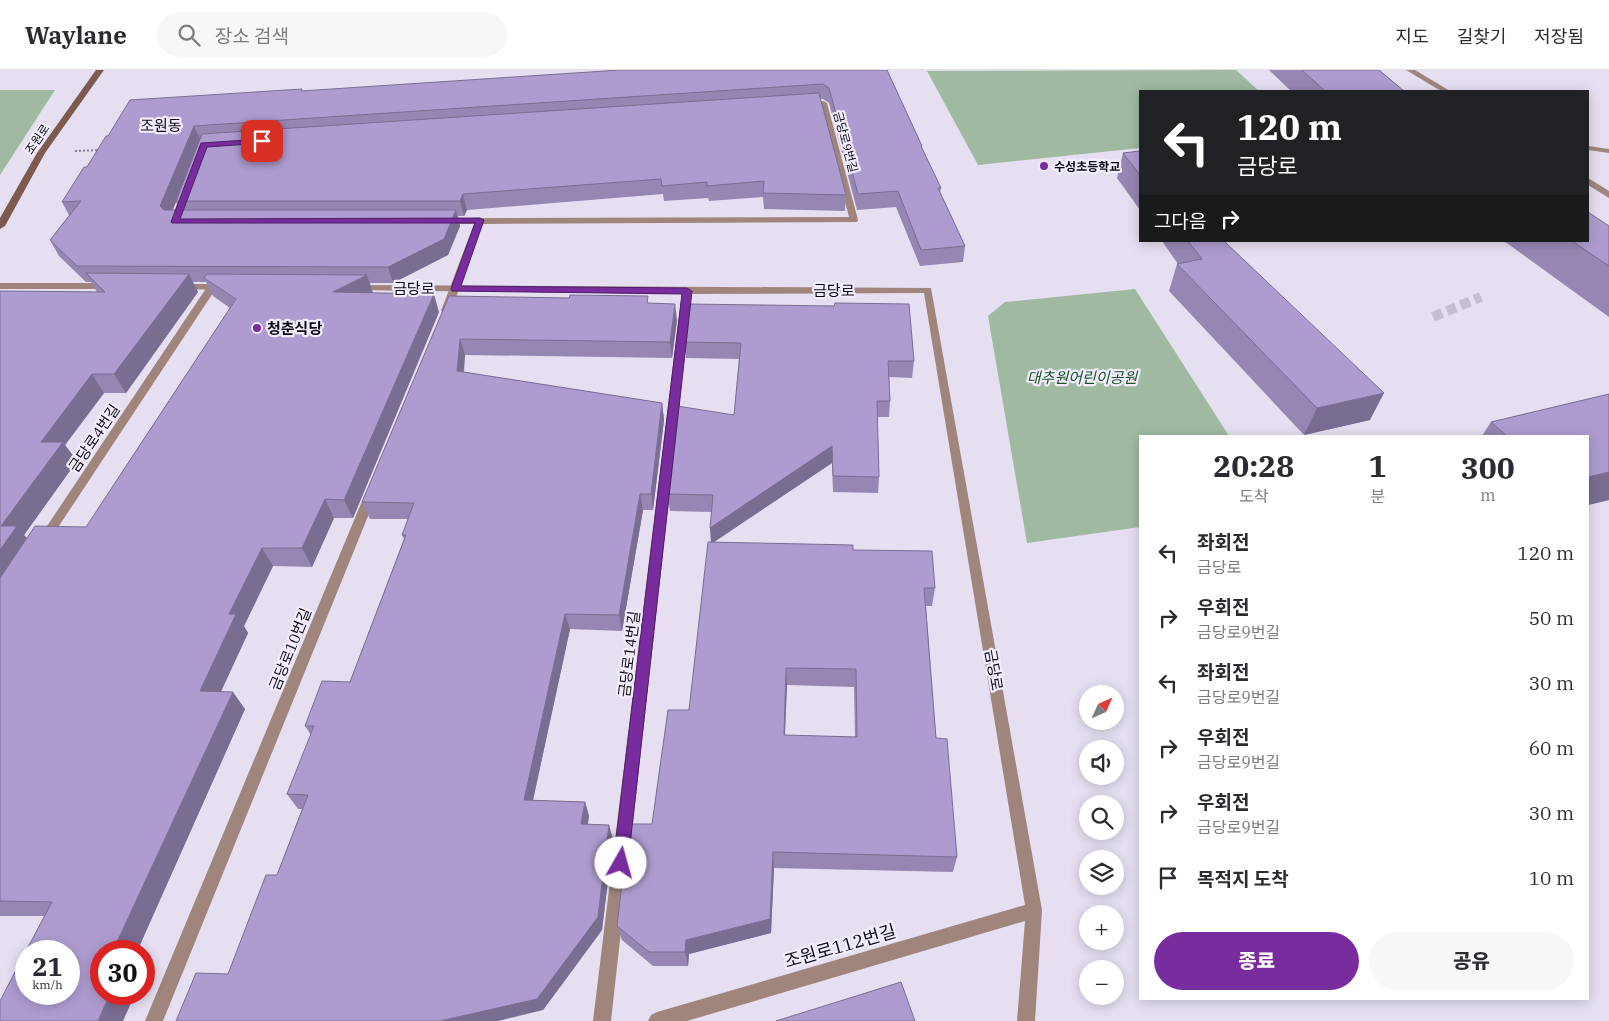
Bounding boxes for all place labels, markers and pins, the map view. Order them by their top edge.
pin [241,120,283,162]
place label: 수성초등학교 [1054,159,1120,174]
marker: 수성초등학교 [1038,160,1050,172]
place label: 청춘식당 [267,319,322,338]
marker: 청춘식당 [251,322,263,334]

